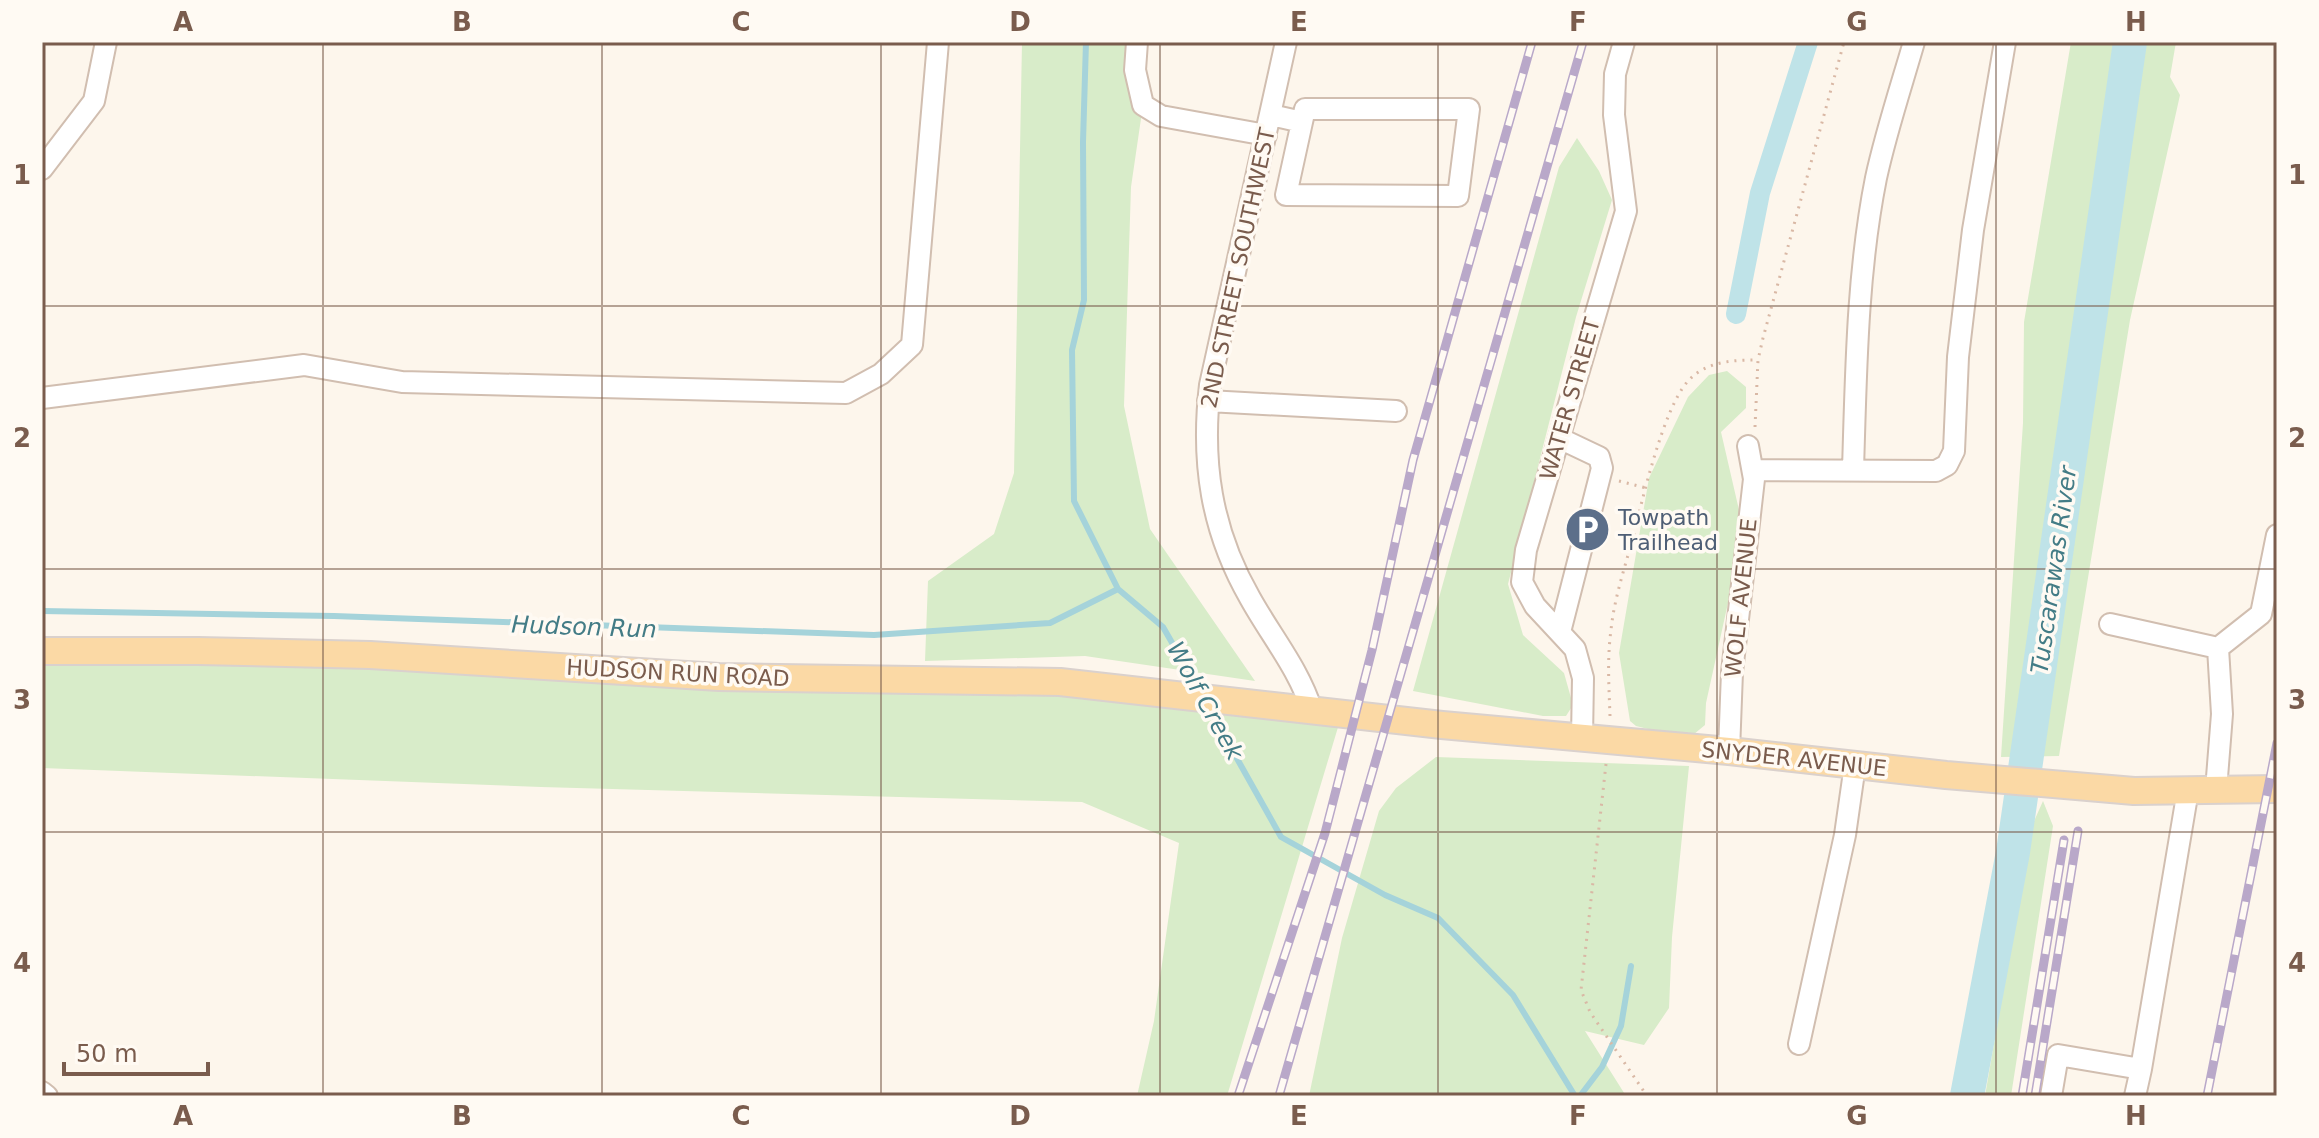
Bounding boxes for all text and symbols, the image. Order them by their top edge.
text: A [173,7,193,37]
text: B [452,7,472,37]
text: C [731,7,751,37]
text: D [1009,7,1031,37]
text: E [1290,7,1308,37]
text: F [1569,7,1587,37]
text: G [1846,7,1868,37]
text: H [2125,7,2147,37]
street label: 2ND STREET SOUTHWEST [1196,125,1280,410]
text: 1 [13,160,31,190]
text: 1 [2288,160,2306,190]
street label: WATER STREET [1535,315,1605,483]
text: 2 [13,423,31,453]
text: 2 [2288,423,2306,453]
water label: Tuscarawas River [2026,462,2083,675]
place label: Towpath Trailhead [1617,505,1718,555]
parking icon: Towpath Trailhead [1563,506,1611,554]
street label: WOLF AVENUE [1720,517,1762,679]
water label: Hudson Run [511,610,657,644]
water label: Wolf Creek [1161,637,1250,766]
street label: HUDSON RUN ROAD [566,655,790,691]
text: 3 [13,685,31,715]
text: 3 [2288,685,2306,715]
street label: SNYDER AVENUE [1700,737,1888,781]
text: 4 [13,948,31,978]
text: 4 [2288,948,2306,978]
scale bar [64,1026,208,1076]
text: 50 m [76,1040,138,1068]
text: A [173,1101,193,1131]
text: B [452,1101,472,1131]
text: C [731,1101,751,1131]
text: D [1009,1101,1031,1131]
text: E [1290,1101,1308,1131]
text: F [1569,1101,1587,1131]
text: G [1846,1101,1868,1131]
text: H [2125,1101,2147,1131]

